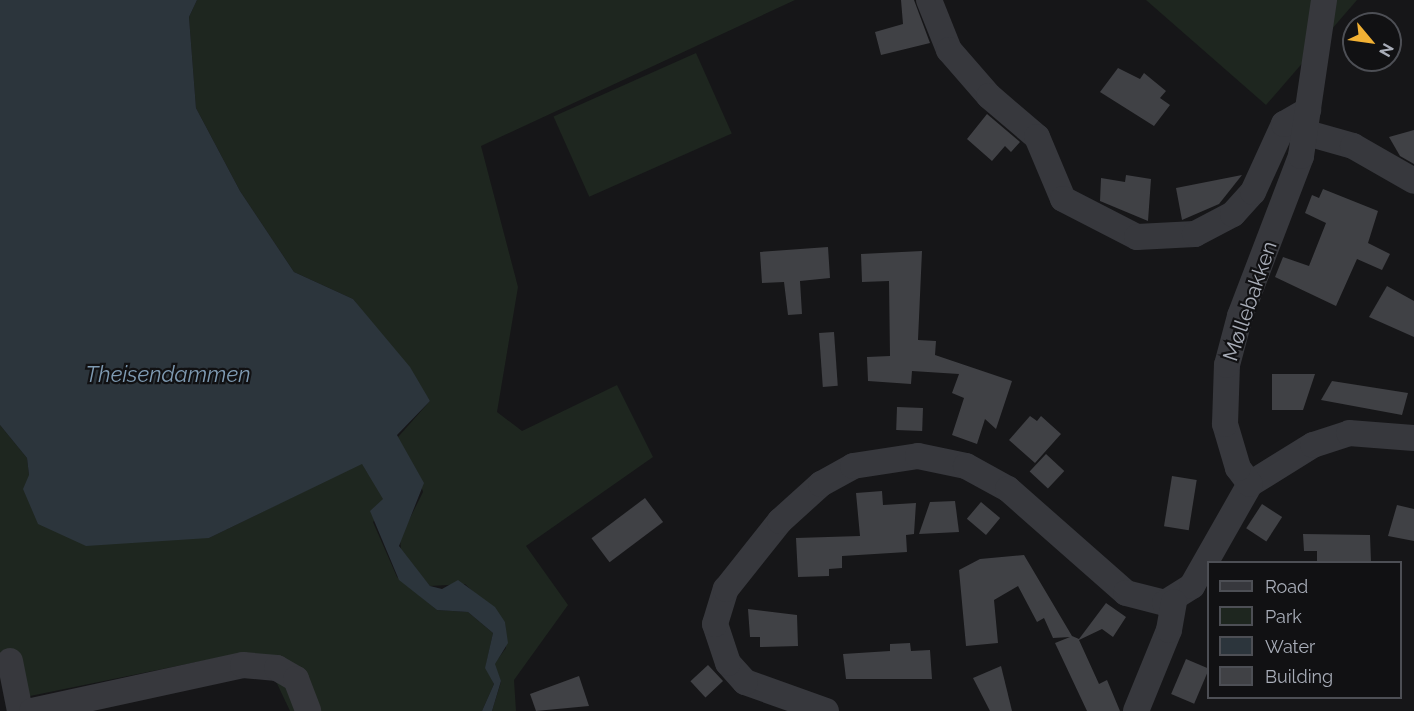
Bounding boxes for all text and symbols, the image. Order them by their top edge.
north arrow [1342,12,1402,72]
text: N [1375,40,1398,60]
street label: Møllebakken [1218,238,1282,364]
water label: Theisendammen [86,362,250,388]
legend [1207,561,1402,699]
text: Road [1265,576,1308,597]
text: Park [1265,606,1302,627]
text: Water [1265,636,1315,657]
text: Building [1265,666,1333,687]

